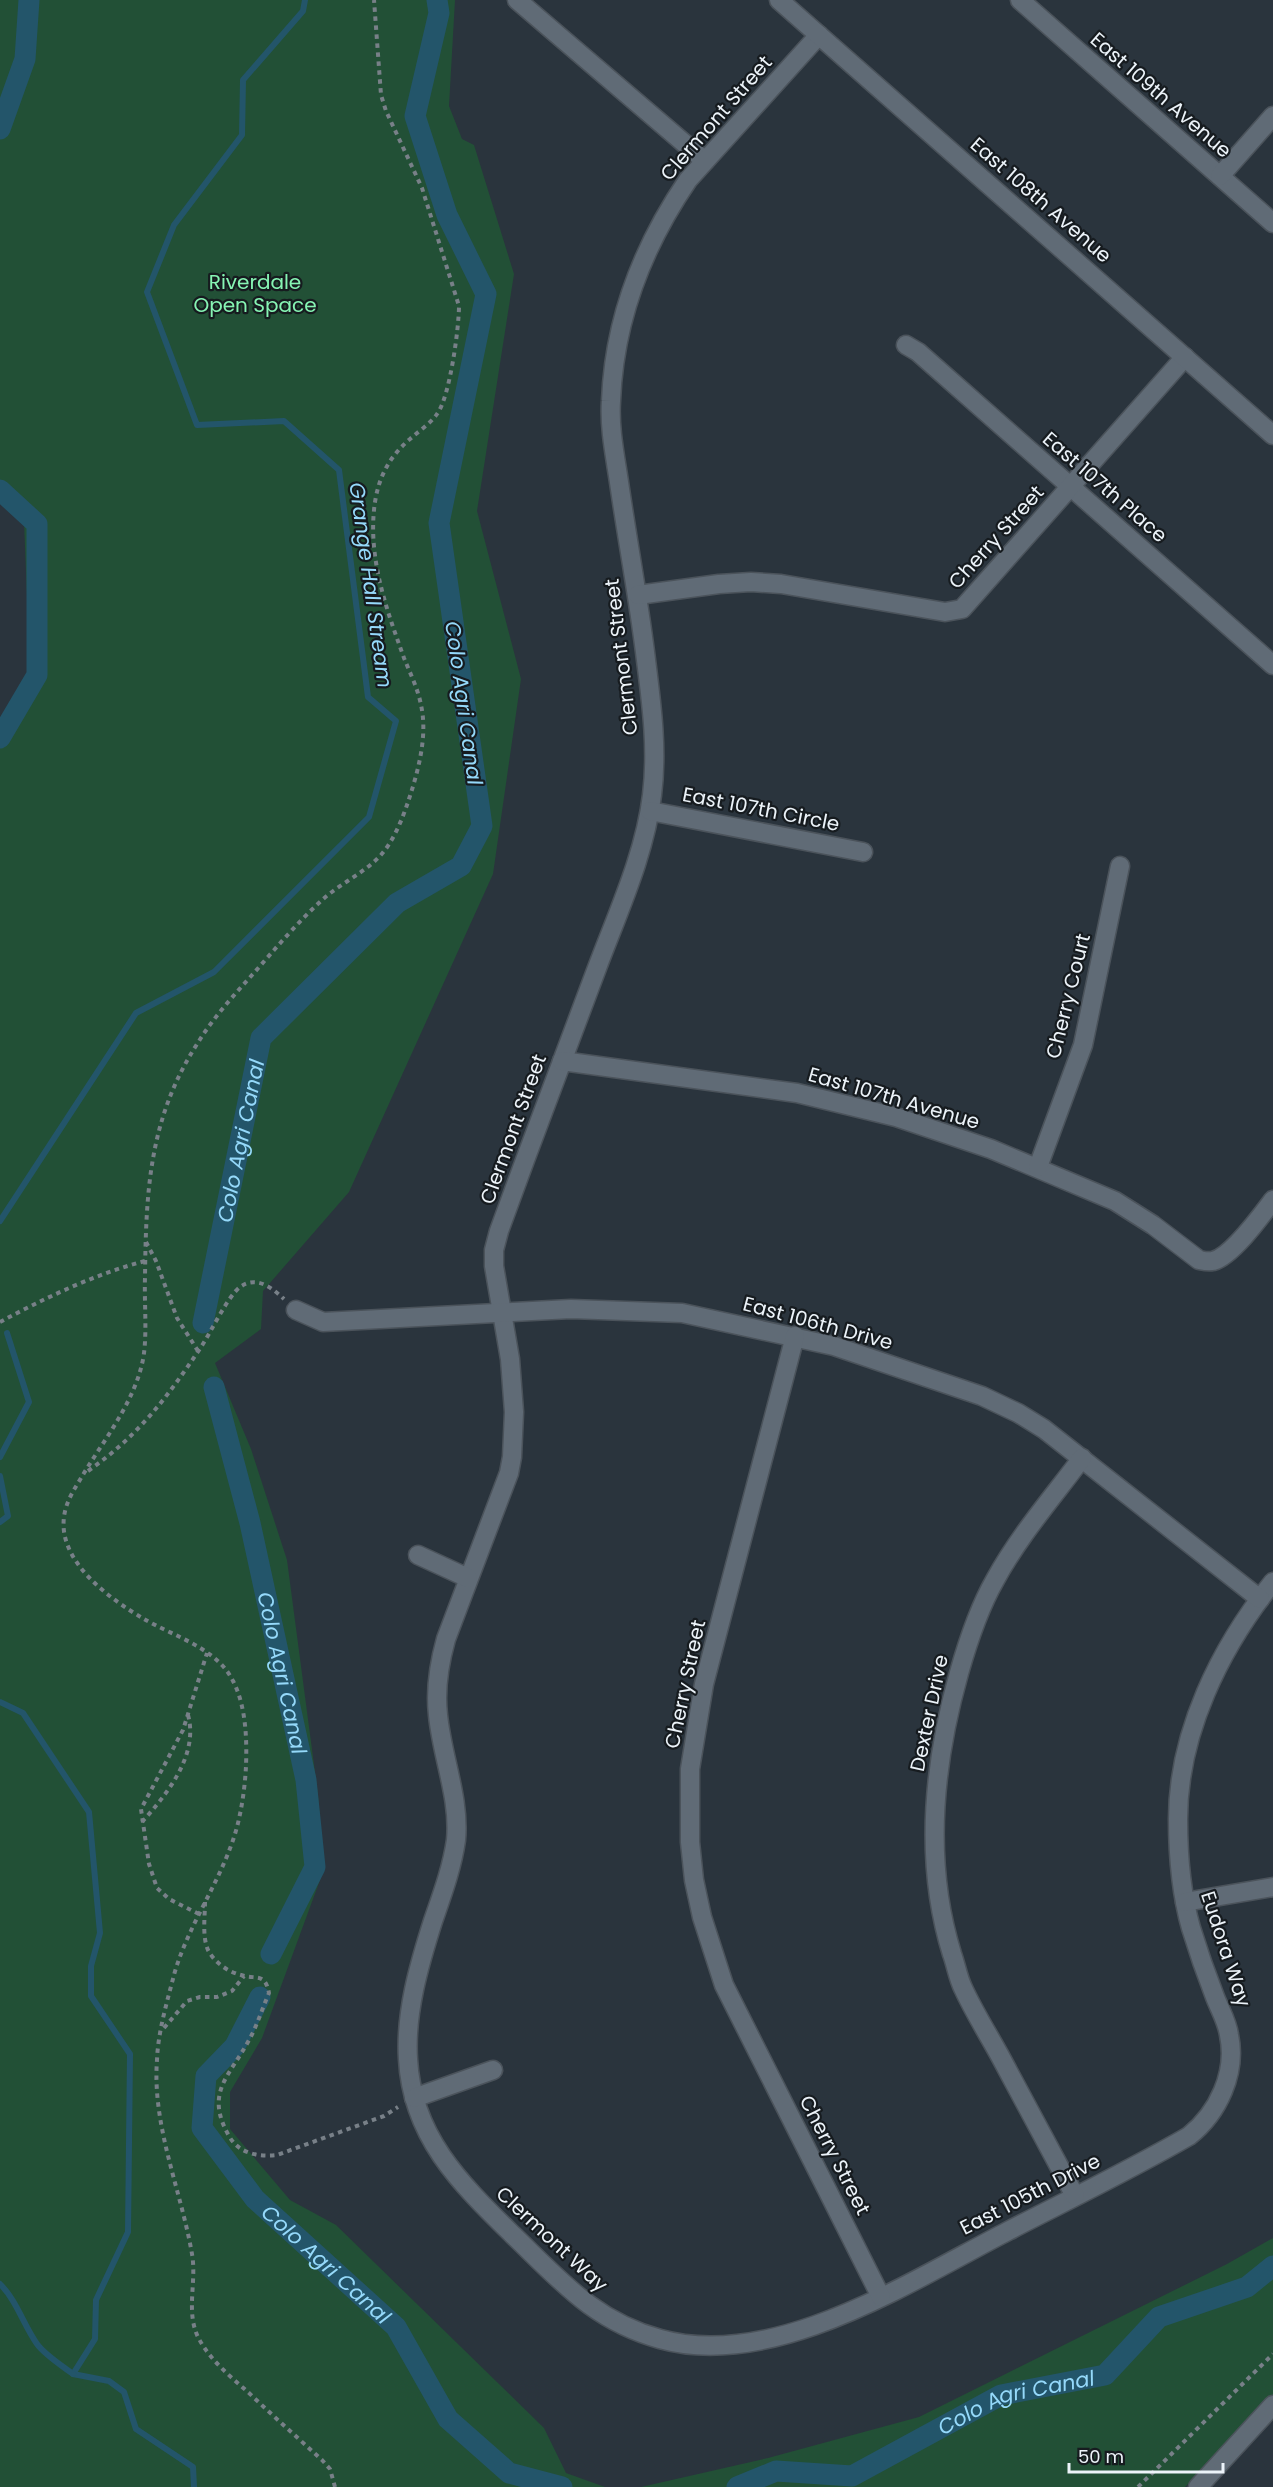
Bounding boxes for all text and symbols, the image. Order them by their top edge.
street label: East 109th Avenue [1084,26,1238,164]
street label: Clermont Street [654,49,778,187]
street label: East 108th Avenue [964,131,1118,269]
park label: Riverdale Open Space [193,268,317,319]
street label: East 107th Place [1037,425,1173,549]
street label: Cherry Street [942,479,1050,595]
water label: Grange Hall Stream [342,480,400,690]
street label: Clermont Street [598,577,644,737]
water label: Colo Agri Canal [438,619,490,788]
street label: East 107th Circle [680,780,842,838]
street label: Cherry Court [1039,931,1097,1061]
street label: Clermont Street [473,1050,553,1208]
water label: Colo Agri Canal [209,1056,271,1225]
street label: East 107th Avenue [805,1060,983,1136]
street label: East 106th Drive [740,1290,896,1356]
water label: Colo Agri Canal [251,1589,315,1758]
street label: Cherry Street [658,1617,712,1751]
street label: Dexter Drive [903,1652,955,1774]
street label: Eudora Way [1194,1888,1258,2010]
street label: Cherry Street [793,2090,877,2220]
street label: East 105th Drive [955,2147,1105,2241]
street label: Clermont Way [490,2180,614,2298]
water label: Colo Agri Canal [255,2198,398,2331]
water label: Colo Agri Canal [932,2363,1098,2441]
scale bar [1069,2436,1224,2474]
text: 50 m [1078,2444,1124,2469]

